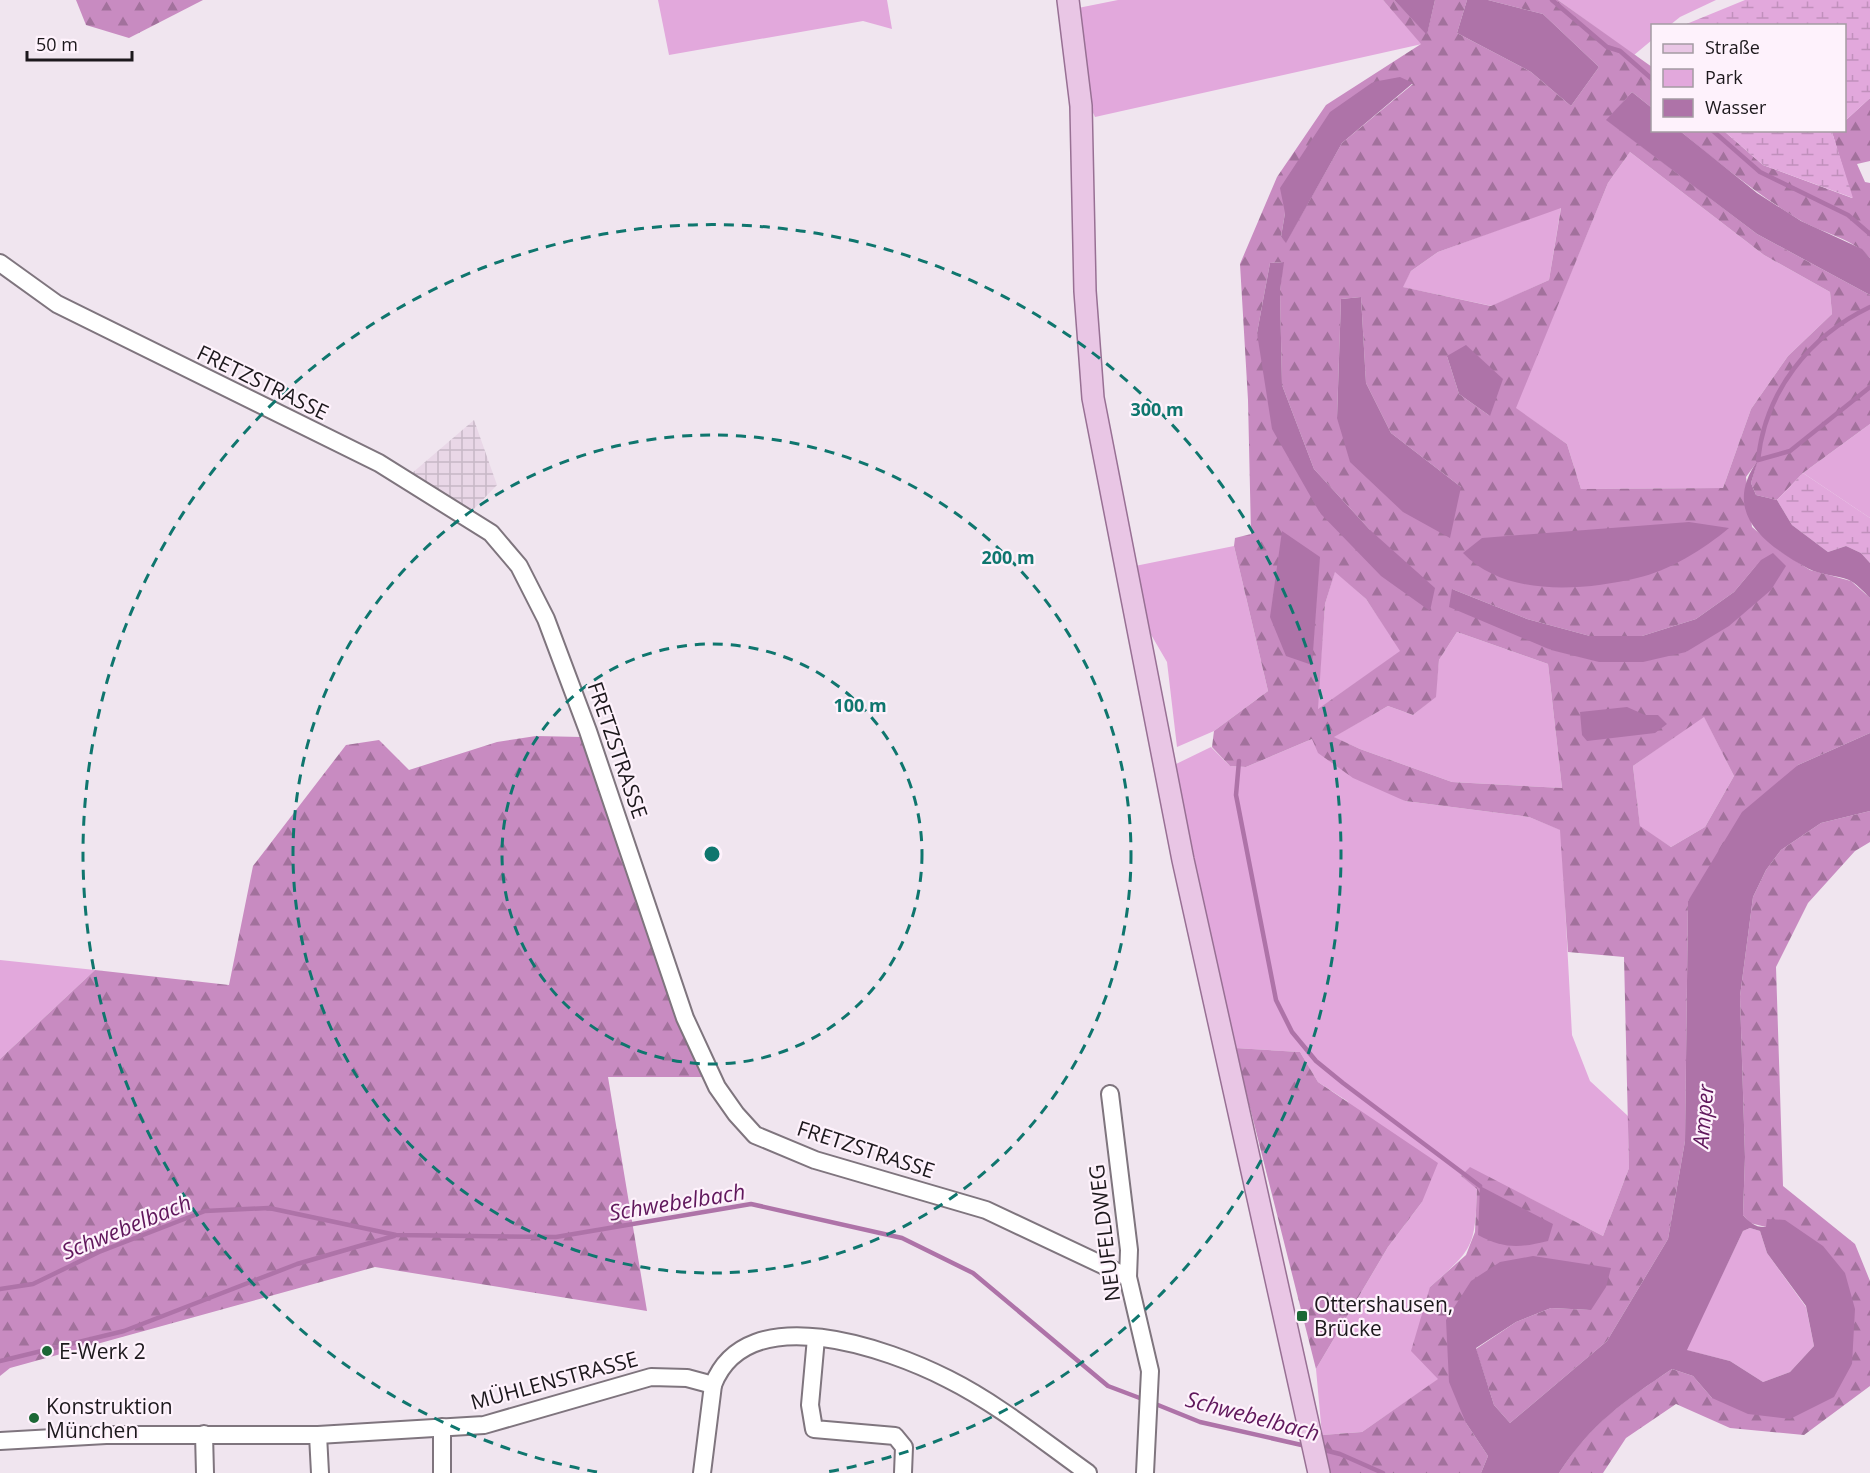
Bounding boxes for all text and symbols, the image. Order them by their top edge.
scale bar [27,24,132,62]
legend [1651,24,1846,132]
text: 50 m [36,32,78,56]
text: Straße [1705,35,1760,59]
text: Park [1705,65,1743,89]
text: Wasser [1705,95,1767,119]
street label: FRETZSTRASSE [193,338,333,426]
text: 300 m [1130,397,1184,421]
text: 200 m [981,545,1035,569]
street label: FRETZSTRASSE [581,678,655,822]
text: 100 m [833,693,887,717]
centre of rings [702,844,722,864]
water label: Amper [1684,1082,1720,1151]
street label: FRETZSTRASSE [794,1114,938,1184]
street label: NEUFELDWEG [1082,1163,1126,1303]
water label: Schwebelbach [607,1175,747,1227]
water label: Schwebelbach [57,1186,195,1266]
place label: Ottershausen, Brücke [1314,1290,1453,1342]
marker: Ottershausen, Brücke [1295,1309,1309,1323]
place label: E-Werk 2 [59,1337,146,1365]
marker: E-Werk 2 [40,1344,54,1358]
street label: MÜHLENSTRASSE [467,1344,641,1416]
water label: Schwebelbach [1183,1383,1323,1447]
place label: Konstruktion München [46,1392,173,1444]
marker: Konstruktion München [27,1411,41,1425]

